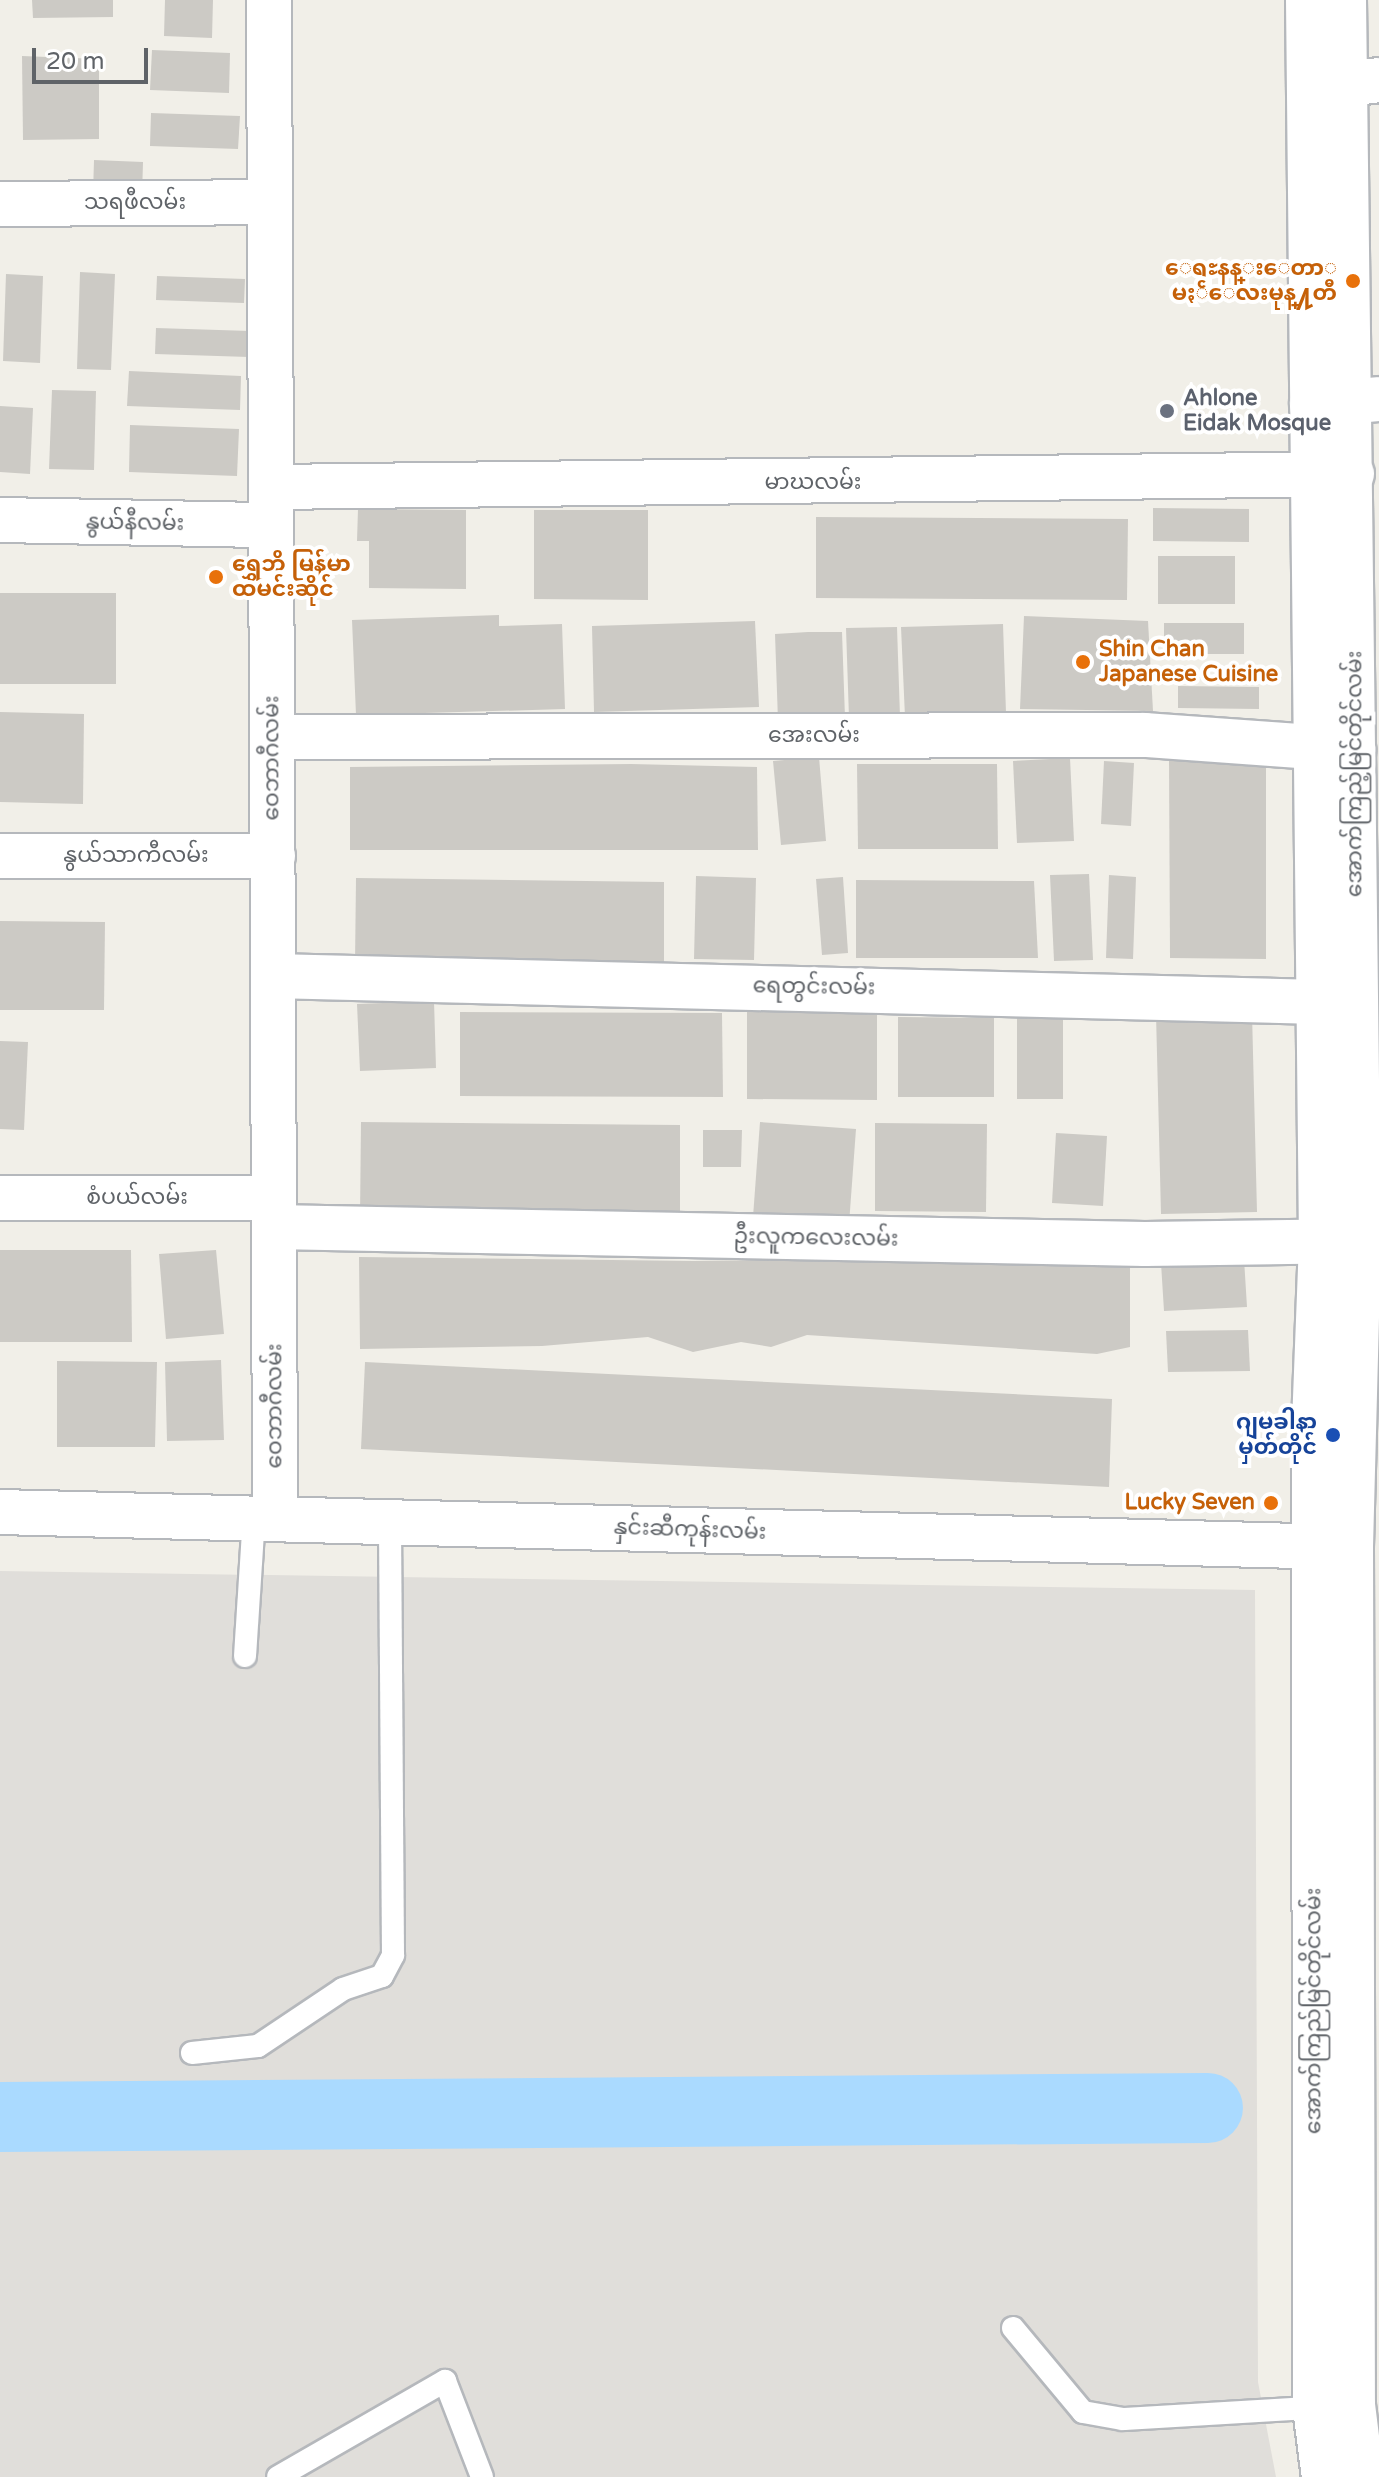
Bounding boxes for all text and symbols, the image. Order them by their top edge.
scale bar [36,32,152,82]
text: 20 m [46,47,104,76]
street label: သရဖီလမ်း [84,190,186,216]
place label: ေရႊနန္းေတာ္ မႏၲေလးမုန္႔တီ [1165,255,1337,306]
marker: ေရႊနန္းေတာ္ မႏၲေလးမုန္႔တီ [1344,272,1362,290]
place label: Ahlone Eidak Mosque [1183,385,1331,436]
marker: Ahlone Eidak Mosque [1158,402,1176,420]
street label: မာဃလမ်း [765,470,861,496]
street label: နွယ်နီလမ်း [86,509,184,537]
place label: ရွှေဘို မြန်မာ ထမင်းဆိုင် [232,551,351,602]
marker: ရွှေဘို မြန်မာ ထမင်းဆိုင် [207,568,225,586]
place label: Shin Chan Japanese Cuisine [1099,636,1278,688]
street label: အောက်ကြည့်မြင်တိုင်လမ်း [1342,651,1368,897]
marker: Shin Chan Japanese Cuisine [1074,653,1092,671]
street label: ဝေဘာဂီလမ်း [259,695,285,821]
street label: အေးလမ်း [768,723,860,749]
street label: နွယ်သာကီလမ်း [63,843,209,869]
street label: ရေတွင်းလမ်း [752,973,876,1001]
street label: စံပယ်လမ်း [86,1185,188,1211]
street label: ဦးလူကလေးလမ်း [733,1223,899,1253]
street label: ဝေဘာဂီလမ်း [262,1343,288,1469]
place label: ဂျမခါနာ မှတ်တိုင် [1236,1409,1317,1460]
marker: ဂျမခါနာ မှတ်တိုင် [1324,1426,1342,1444]
place label: Lucky Seven [1124,1490,1255,1516]
marker: Lucky Seven [1262,1494,1280,1512]
street label: နှင်းဆီကုန်းလမ်း [613,1514,767,1546]
street label: အောက်ကြည်မြင်တိုင်လမ်း [1301,1888,1327,2134]

